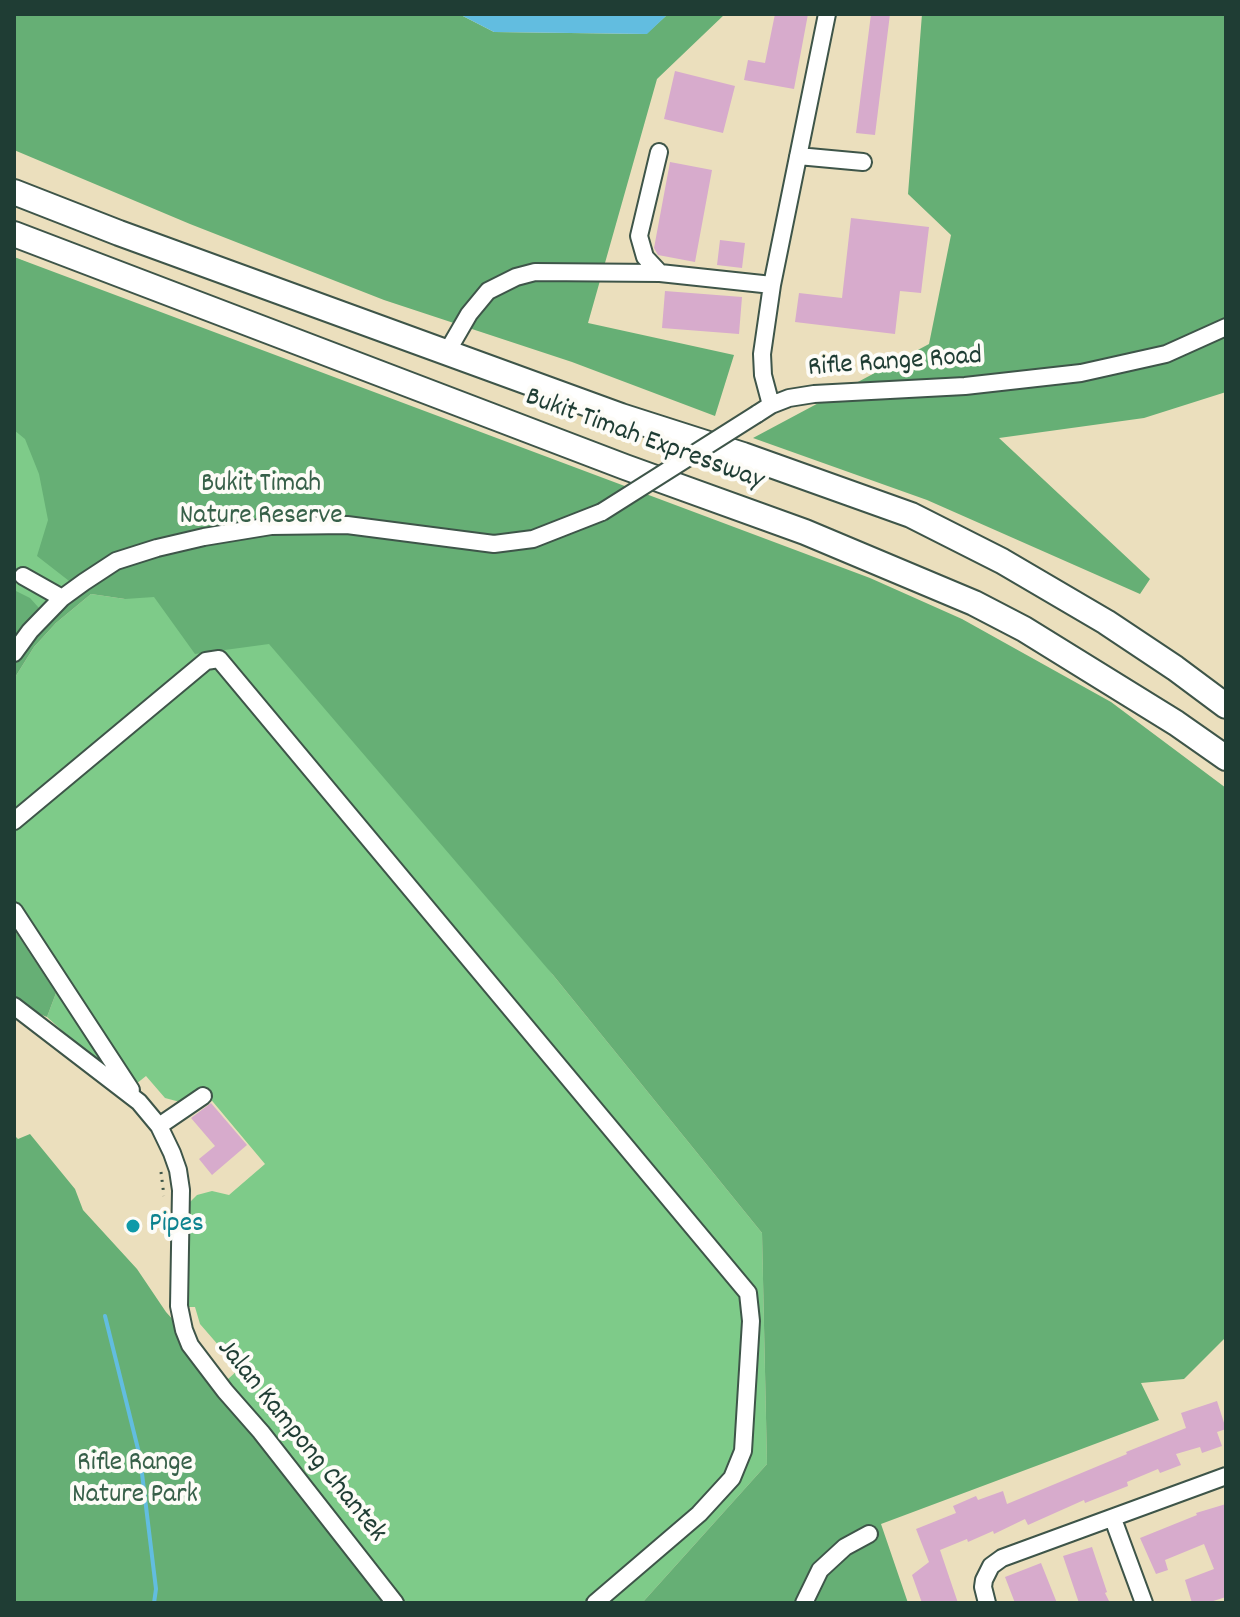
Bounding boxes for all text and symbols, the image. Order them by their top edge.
street label: Rifle Range Road [807,341,983,387]
street label: Bukit Timah Expressway [520,382,768,500]
park label: Bukit Timah Nature Reserve [180,469,342,535]
place label: Pipes [149,1209,204,1243]
marker: Pipes [124,1217,142,1235]
street label: Jalan Kampong Chantek [208,1334,392,1550]
park label: Rifle Range Nature Park [72,1448,198,1514]

